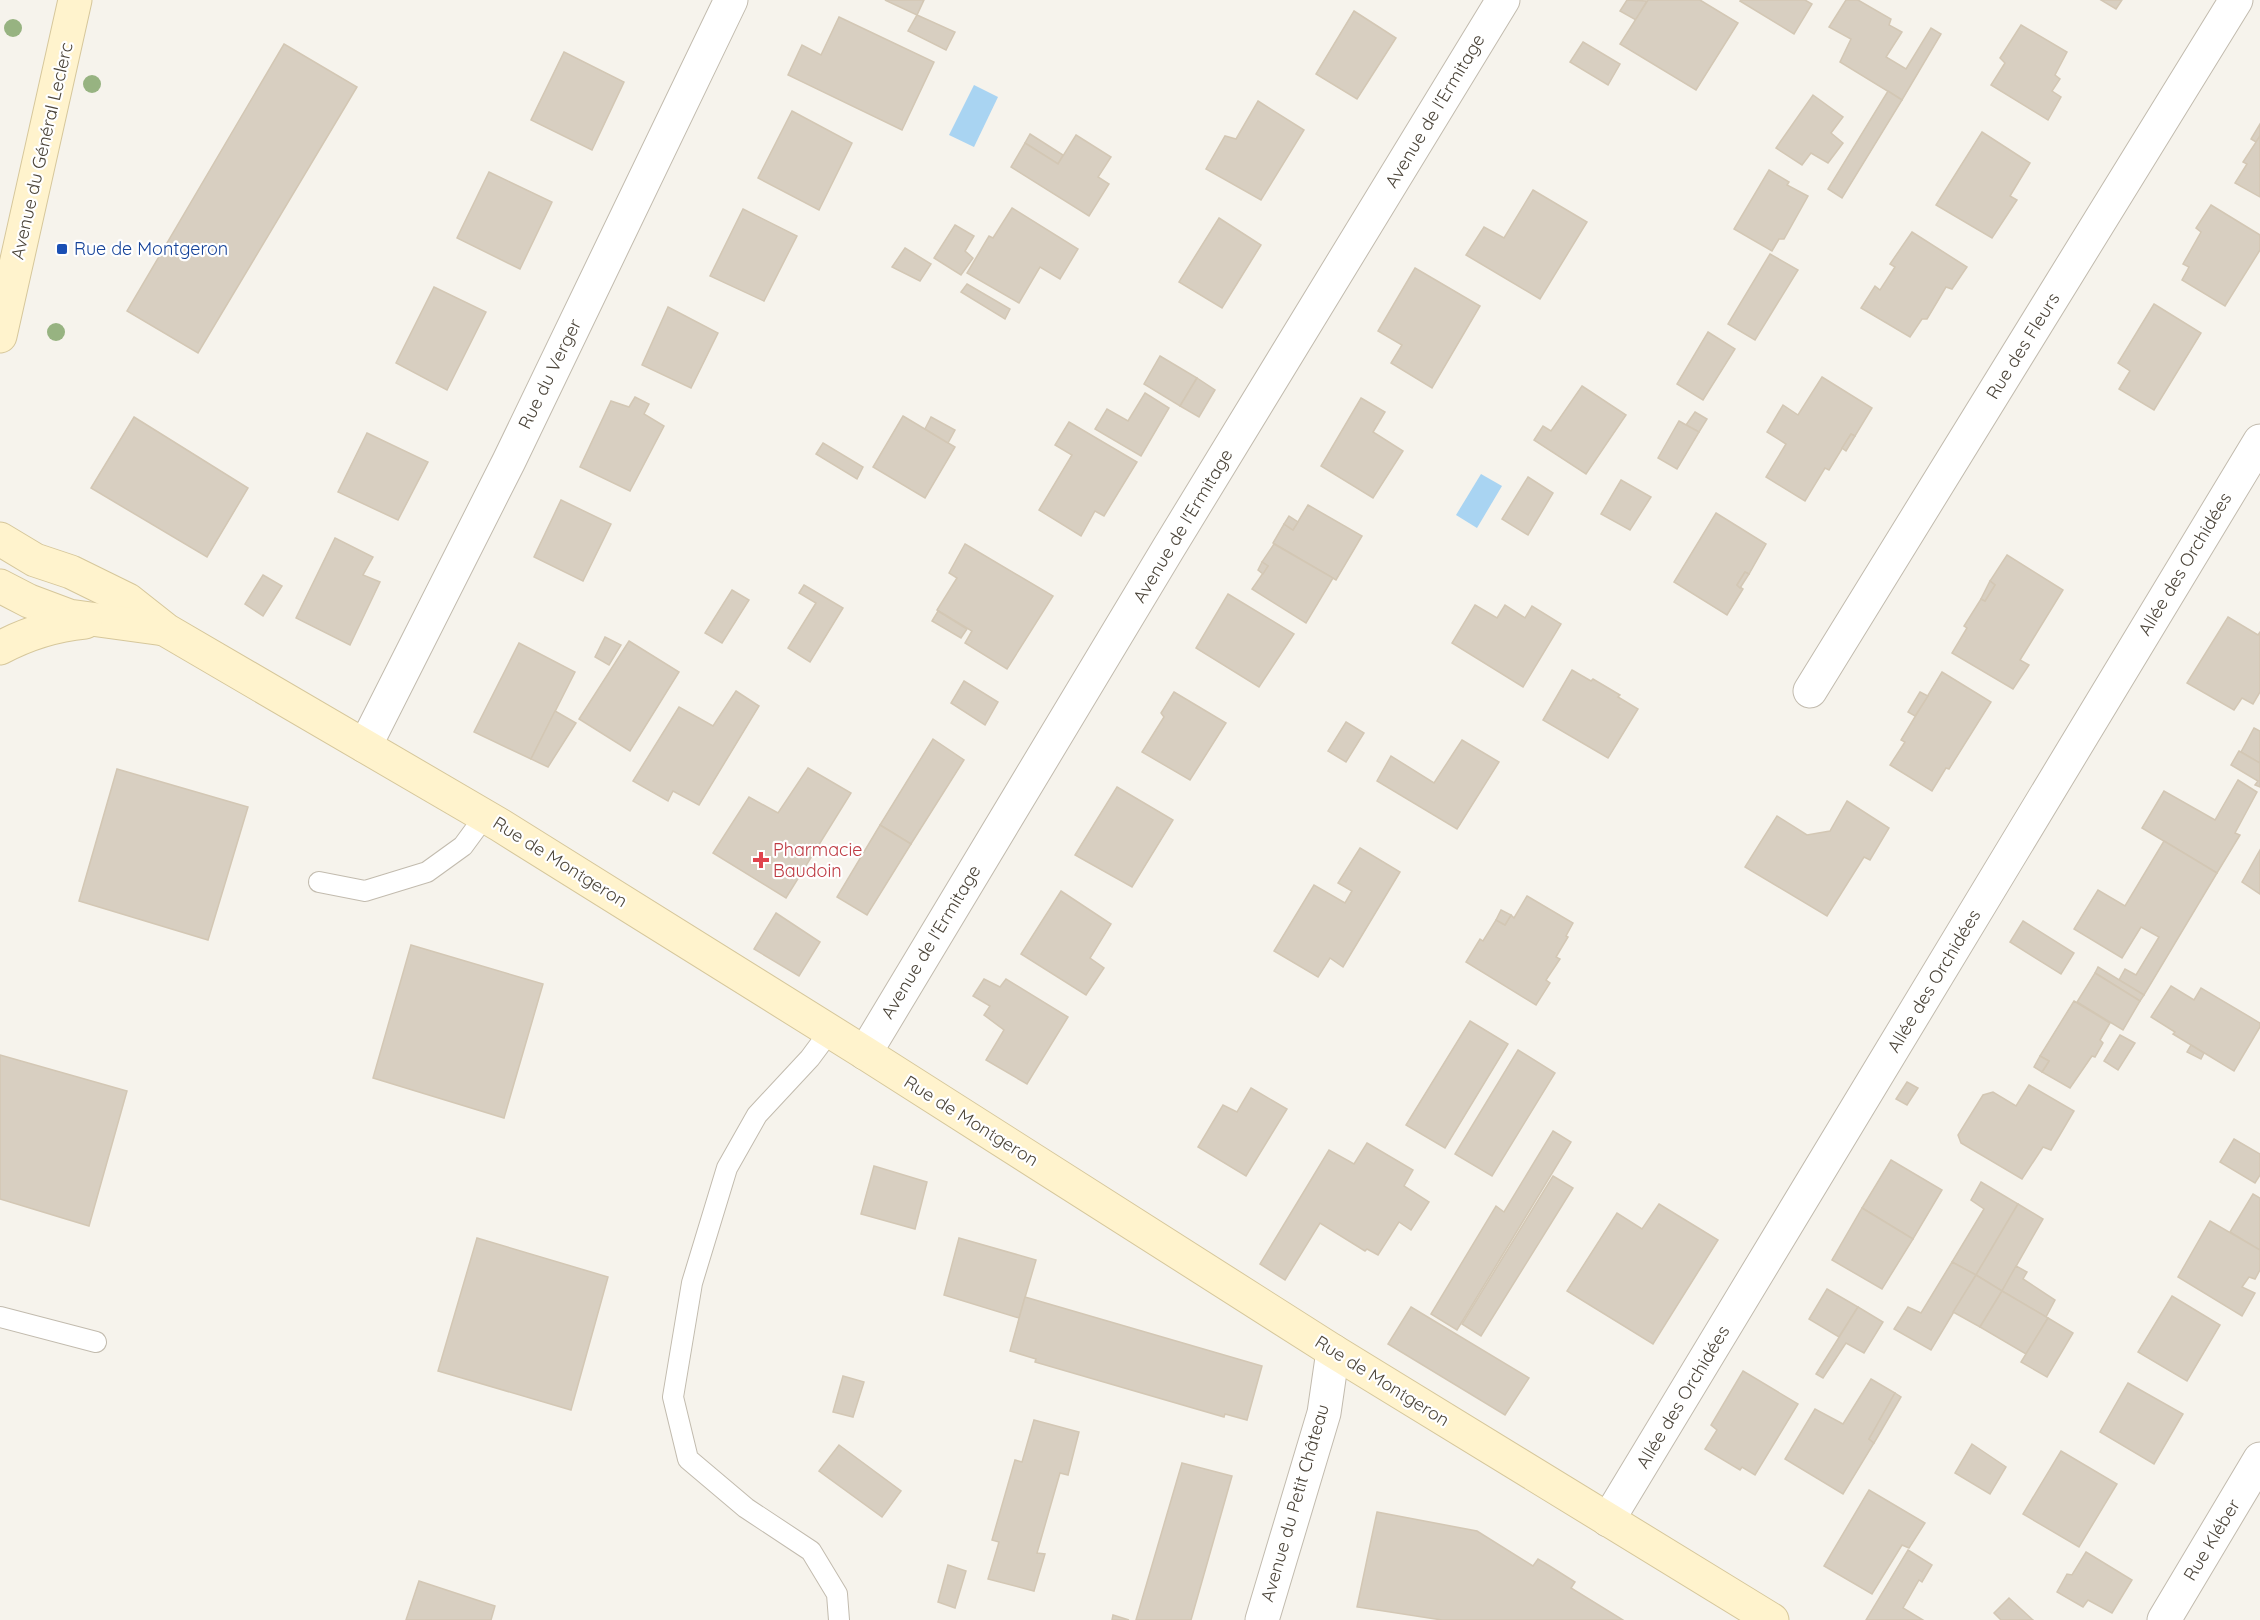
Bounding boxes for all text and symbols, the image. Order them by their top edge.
street label: Avenue de l'Ermitage [1380,30,1490,192]
street label: Avenue du Général Leclerc [5,40,78,262]
place label: Rue de Montgeron [74,237,228,260]
marker: Rue de Montgeron [55,242,69,256]
street label: Rue des Fleurs [1981,288,2065,403]
street label: Rue du Verger [513,315,586,433]
street label: Avenue de l'Ermitage [1128,445,1238,607]
street label: Allée des Orchidées [2133,488,2236,639]
street label: Rue de Montgeron [489,811,632,912]
place label: Pharmacie Baudoin [773,838,862,882]
marker: Pharmacie Baudoin [754,853,768,867]
street label: Avenue de l'Ermitage [876,861,986,1023]
street label: Allée des Orchidées [1882,905,1985,1056]
street label: Rue de Montgeron [900,1070,1043,1171]
street label: Allée des Orchidées [1631,1321,1734,1472]
street label: Rue de Montgeron [1311,1330,1454,1431]
street label: Avenue du Petit Château [1255,1401,1334,1604]
street label: Rue Kléber [2178,1495,2245,1585]

